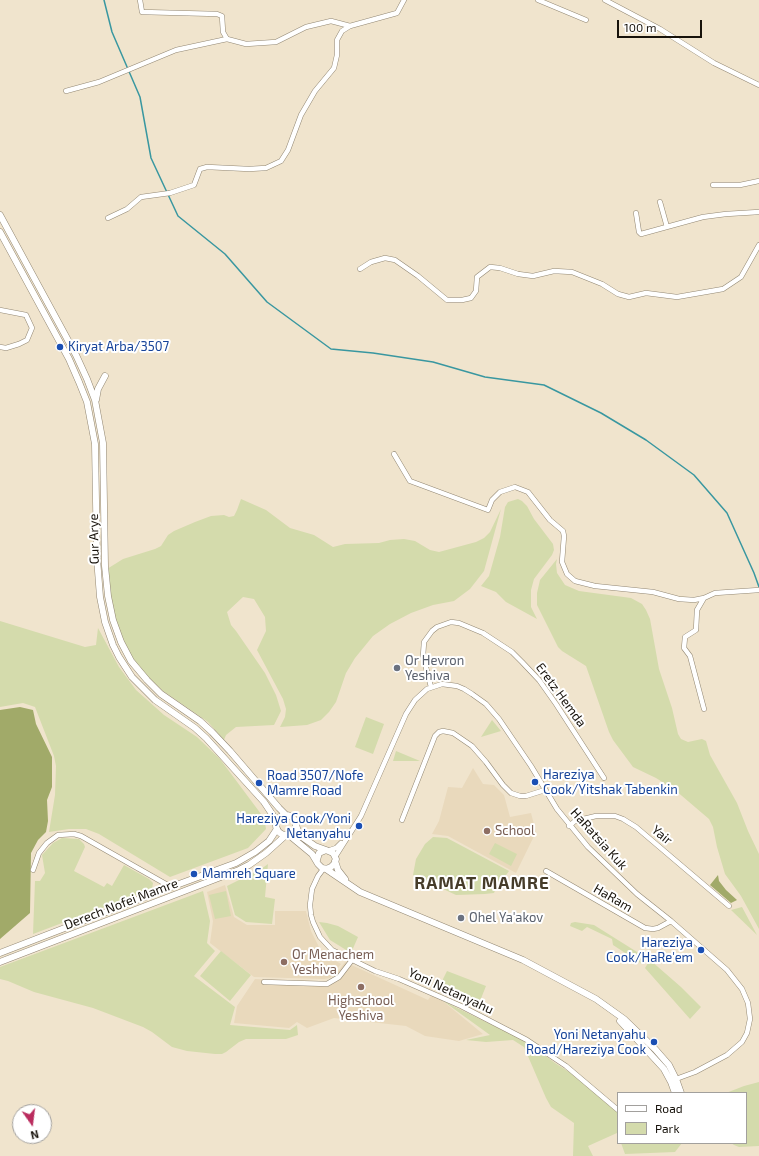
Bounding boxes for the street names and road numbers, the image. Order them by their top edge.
street label: Gur Arye [86,513,102,565]
street label: Eretz Hemda [533,660,589,730]
street label: HaRatsia Kuk [567,805,631,873]
street label: Yair [648,822,676,848]
street label: Derech Nofei Mamre [62,875,180,933]
street label: HaRam [591,881,635,915]
street label: Yoni Netanyahu [406,964,496,1018]

